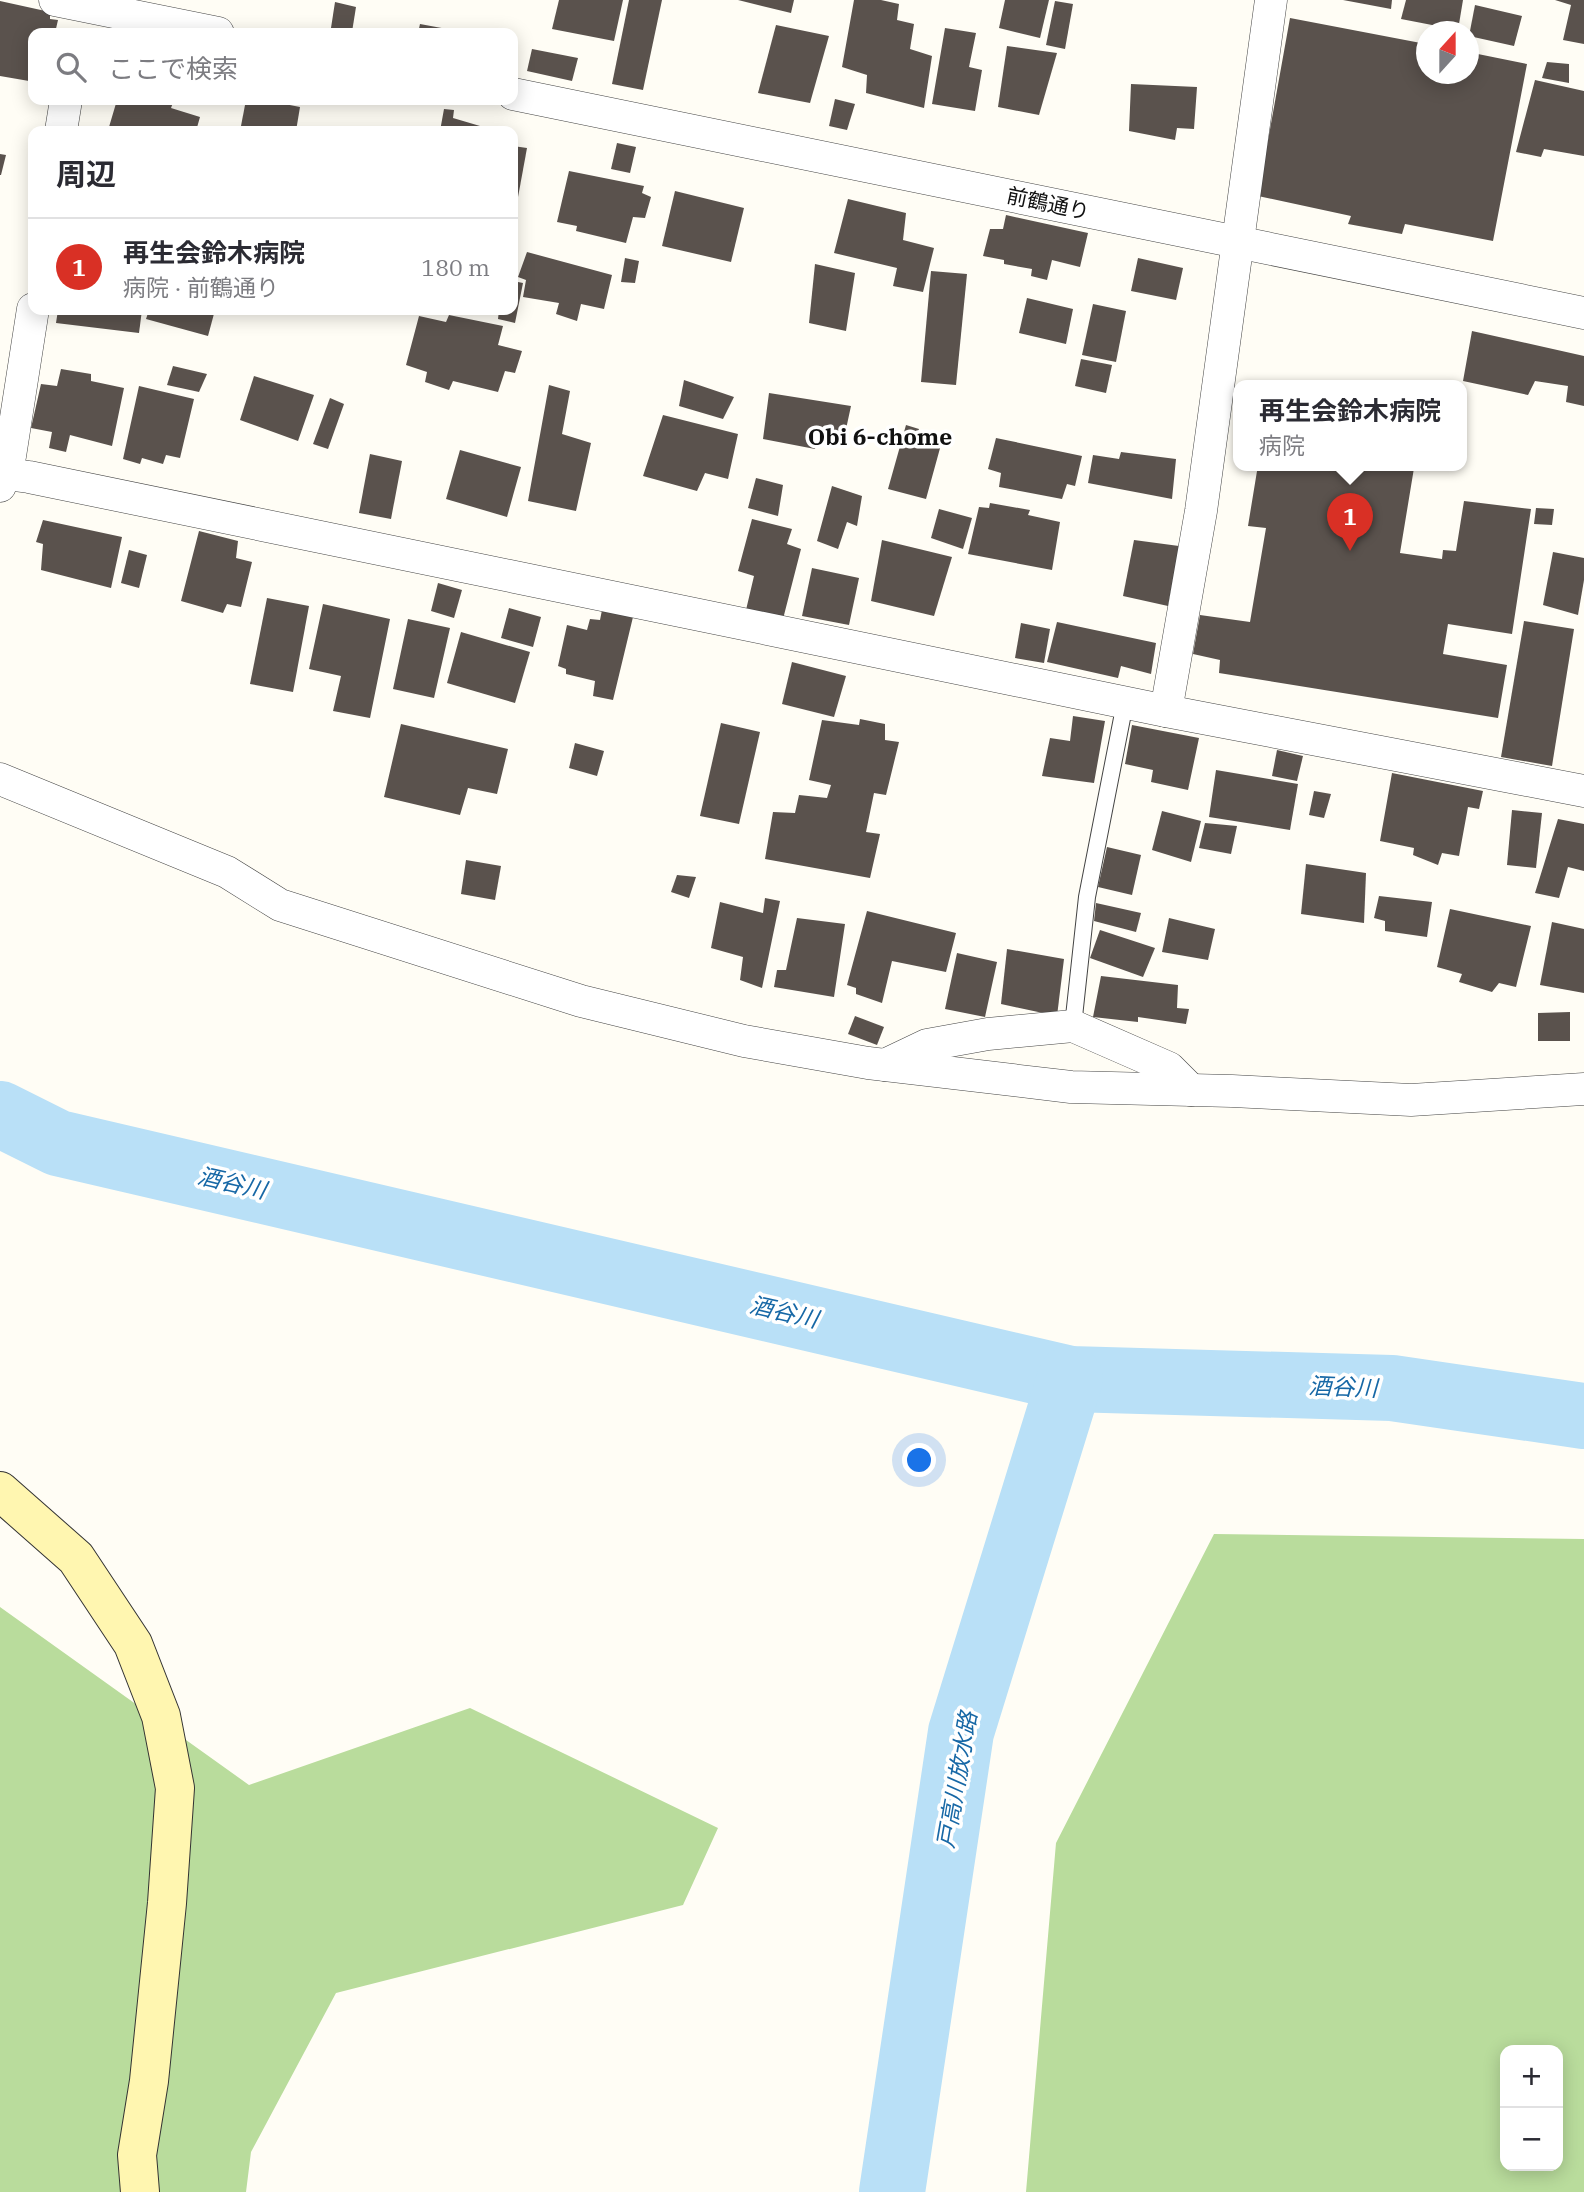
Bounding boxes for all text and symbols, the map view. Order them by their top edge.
north arrow [1416,21,1479,84]
search box [28,28,518,105]
icon: search [52,48,90,86]
text: ここで検索 [108,51,238,85]
text: 周辺 [56,154,116,193]
street label: 前鶴通り [1004,181,1092,225]
text: 再生会鈴木病院 [123,235,305,269]
text: 1 [72,252,86,282]
text: 180 m [421,252,490,282]
text: 病院 · 前鶴通り [123,272,279,302]
popup [1233,380,1467,471]
text: 再生会鈴木病院 [1259,393,1441,427]
district label: Obi 6-chome [808,421,952,451]
text: 病院 [1259,430,1305,460]
pin: 1 [1327,493,1373,551]
water label: 酒谷川 [195,1160,272,1205]
water label: 酒谷川 [747,1289,824,1334]
water label: 酒谷川 [1308,1370,1381,1402]
your location [902,1443,936,1477]
water label: 戸高川放水路 [929,1707,983,1850]
map controls [1500,2045,1563,2171]
button: + [1500,2045,1563,2108]
button: − [1500,2108,1563,2171]

